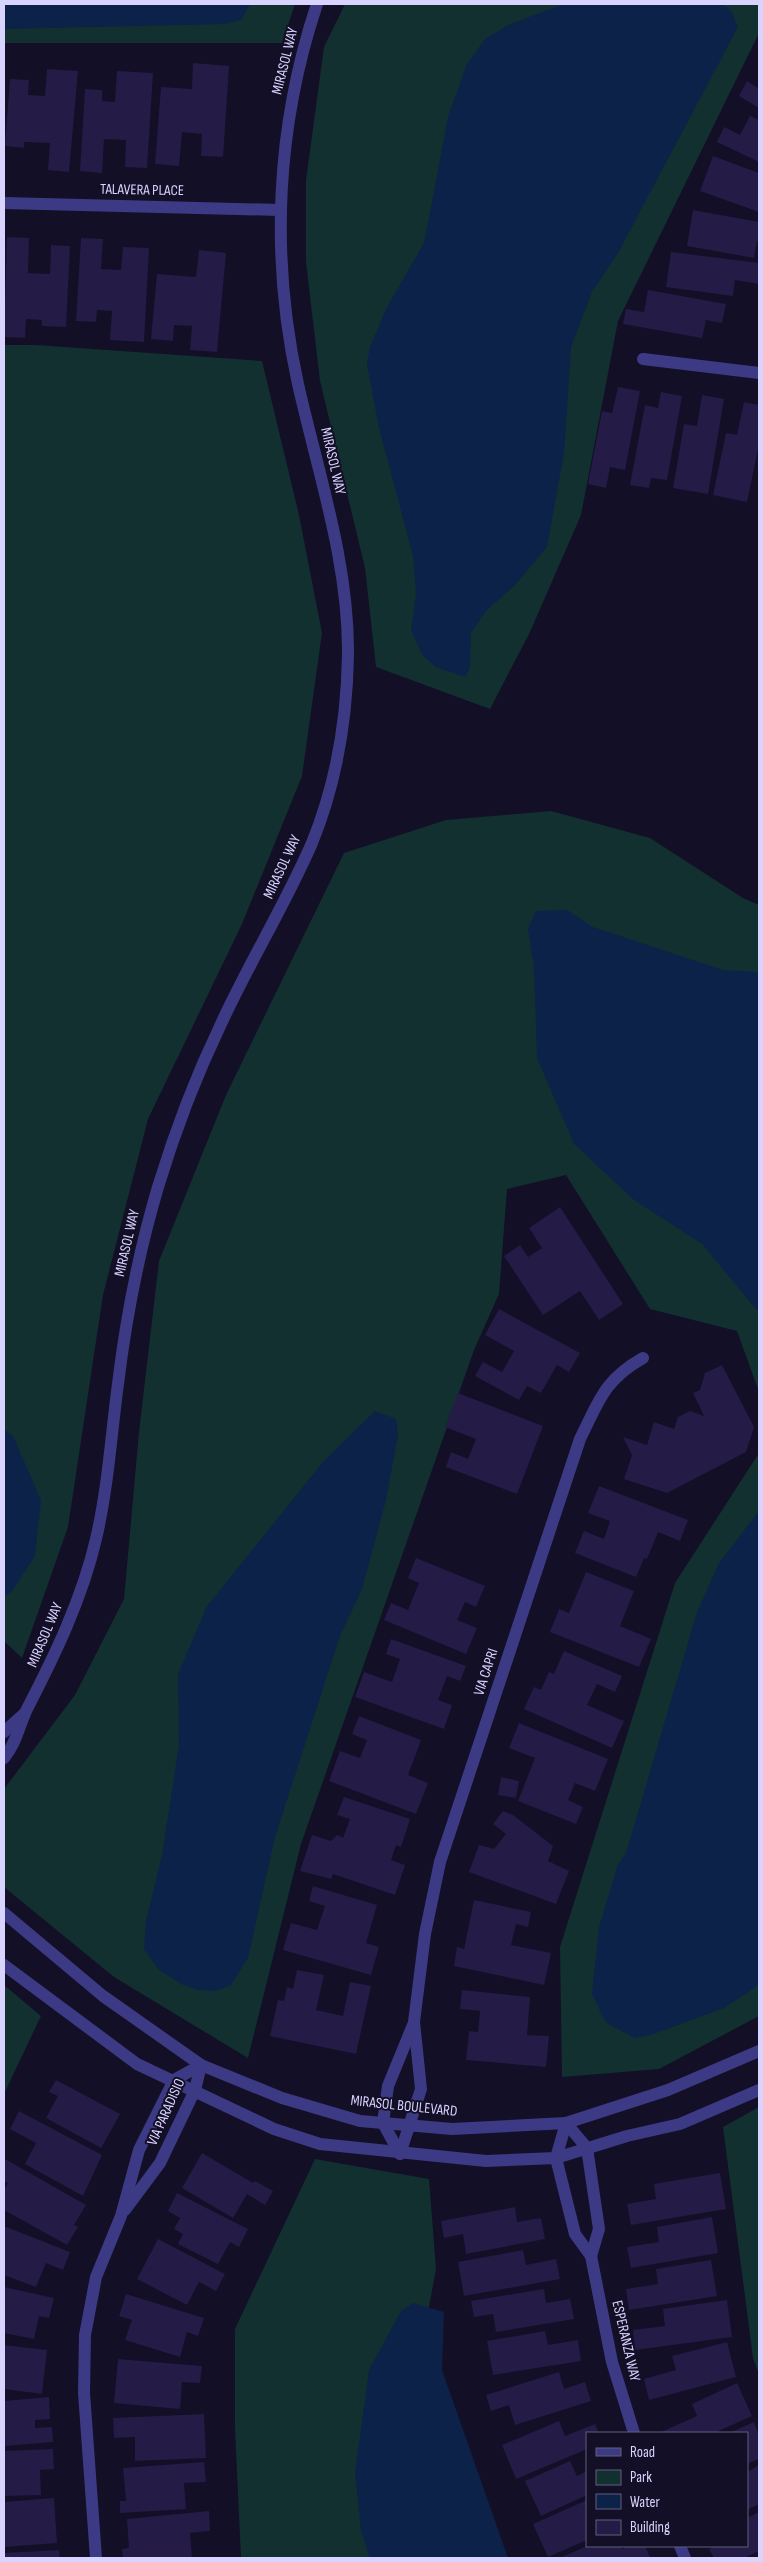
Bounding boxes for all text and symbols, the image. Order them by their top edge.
street label: MIRASOL WAY [268,25,303,96]
street label: TALAVERA PLACE [100,180,184,200]
street label: MIRASOL WAY [316,426,350,497]
street label: MIRASOL WAY [259,831,305,902]
street label: MIRASOL WAY [110,1207,144,1278]
street label: MIRASOL WAY [23,1599,67,1670]
street label: VIA CAPRI [469,1646,503,1698]
street label: VIA PARADISIO [143,2075,189,2149]
street label: MIRASOL BOULEVARD [350,2091,458,2121]
street label: ESPERANZA WAY [607,2299,645,2384]
legend [586,2432,748,2547]
text: Road [630,2443,655,2462]
text: Park [630,2468,652,2487]
text: Water [630,2493,661,2512]
text: Building [630,2518,670,2537]

